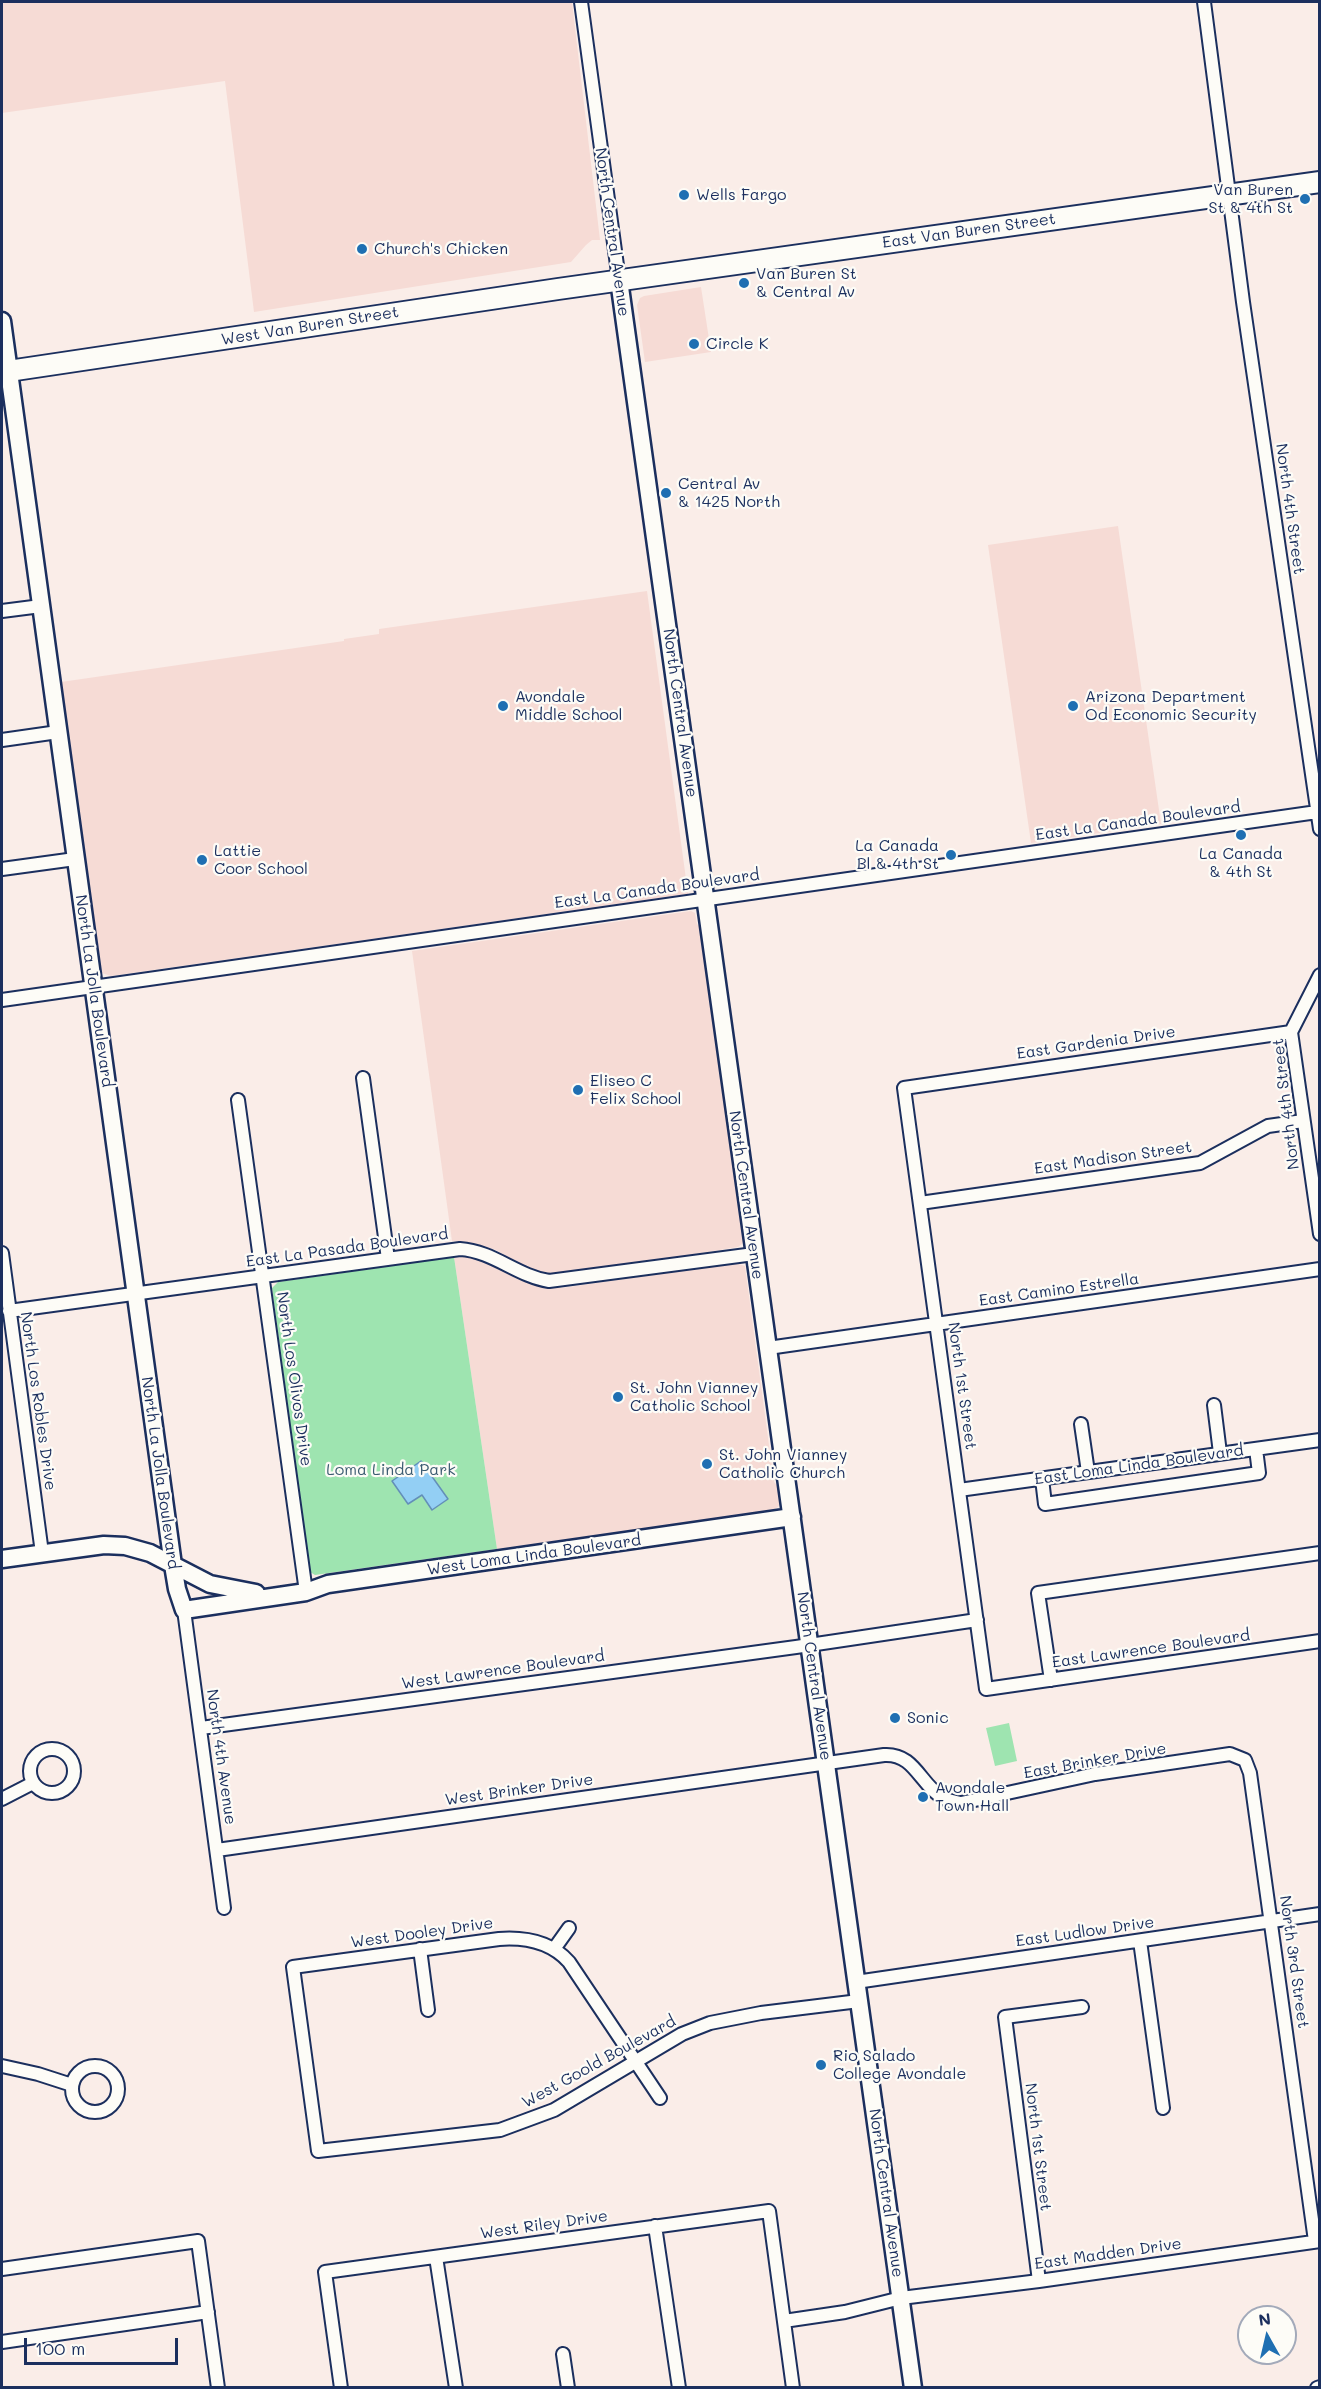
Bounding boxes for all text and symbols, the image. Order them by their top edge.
street label: North Central Avenue [591,146,633,318]
place label: Van Buren St & 4th St [1209,180,1293,218]
place label: Wells Fargo [696,185,787,205]
marker: Wells Fargo [677,188,691,202]
marker: Van Buren St & 4th St [1298,192,1312,206]
street label: East Van Buren Street [881,209,1057,253]
place label: Church's Chicken [374,239,508,259]
marker: Church's Chicken [355,242,369,256]
place label: Van Buren St & Central Av [756,264,857,302]
marker: Van Buren St & Central Av [737,276,751,290]
street label: West Van Buren Street [220,302,400,350]
place label: Circle K [706,334,769,354]
marker: Circle K [687,337,701,351]
street label: North 4th Street [1271,442,1309,576]
place label: Central Av & 1425 North [678,474,780,512]
marker: Central Av & 1425 North [659,486,673,500]
street label: North Central Avenue [659,627,701,799]
place label: Avondale Middle School [515,687,622,725]
place label: Arizona Department Od Economic Security [1085,687,1257,725]
marker: Avondale Middle School [496,699,510,713]
marker: Arizona Department Od Economic Security [1066,699,1080,713]
street label: East La Canada Boulevard [1034,797,1242,845]
marker: La Canada & 4th St [1234,828,1248,842]
place label: La Canada Bl & 4th St [855,836,939,874]
place label: Lattie Coor School [214,841,308,879]
place label: La Canada & 4th St [1199,844,1283,882]
marker: La Canada Bl & 4th St [944,848,958,862]
marker: Lattie Coor School [195,853,209,867]
street label: East La Canada Boulevard [553,865,761,913]
street label: North La Jolla Boulevard [71,894,117,1088]
street label: East Gardenia Drive [1015,1022,1177,1064]
street label: North 4th Street [1268,1037,1304,1171]
place label: Eliseo C Felix School [590,1071,681,1109]
marker: Eliseo C Felix School [571,1083,585,1097]
street label: North Central Avenue [725,1109,767,1281]
street label: East Madison Street [1033,1137,1193,1179]
street label: East La Pasada Boulevard [245,1224,449,1272]
street label: East Camino Estrella [978,1269,1140,1311]
street label: North Los Olivos Drive [272,1291,316,1467]
street label: North Los Robles Drive [16,1310,60,1492]
street label: North 1st Street [944,1321,980,1451]
street label: North La Jolla Boulevard [137,1376,183,1570]
place label: St. John Vianney Catholic School [630,1378,758,1416]
marker: St. John Vianney Catholic School [611,1390,625,1404]
street label: East Loma Linda Boulevard [1033,1441,1245,1489]
place label: St. John Vianney Catholic Church [719,1445,847,1483]
marker: St. John Vianney Catholic Church [700,1457,714,1471]
park label: Loma Linda Park [326,1460,456,1480]
street label: West Loma Linda Boulevard [426,1530,642,1580]
street label: North Central Avenue [793,1590,835,1762]
street label: East Lawrence Boulevard [1051,1626,1251,1672]
street label: West Lawrence Boulevard [400,1646,606,1694]
street label: North 4th Avenue [202,1688,240,1826]
place label: Sonic [907,1708,949,1728]
marker: Sonic [888,1711,902,1725]
street label: East Brinker Drive [1022,1739,1168,1783]
street label: West Brinker Drive [444,1770,594,1810]
place label: Avondale Town Hall [935,1778,1009,1816]
marker: Avondale Town Hall [916,1790,930,1804]
street label: North 3rd Street [1275,1894,1313,2030]
street label: East Ludlow Drive [1014,1913,1156,1951]
street label: West Dooley Drive [350,1914,494,1952]
street label: West Goold Boulevard [519,2012,679,2112]
place label: Rio Salado College Avondale [833,2046,966,2084]
marker: Rio Salado College Avondale [814,2058,828,2072]
street label: North 1st Street [1021,2082,1055,2212]
street label: North Central Avenue [865,2107,907,2279]
street label: West Riley Drive [479,2207,609,2243]
street label: East Madden Drive [1033,2234,1183,2274]
north arrow [1237,2305,1297,2365]
text: N [1257,2307,1272,2330]
scale bar [27,2326,182,2364]
text: 100 m [35,2336,85,2360]

